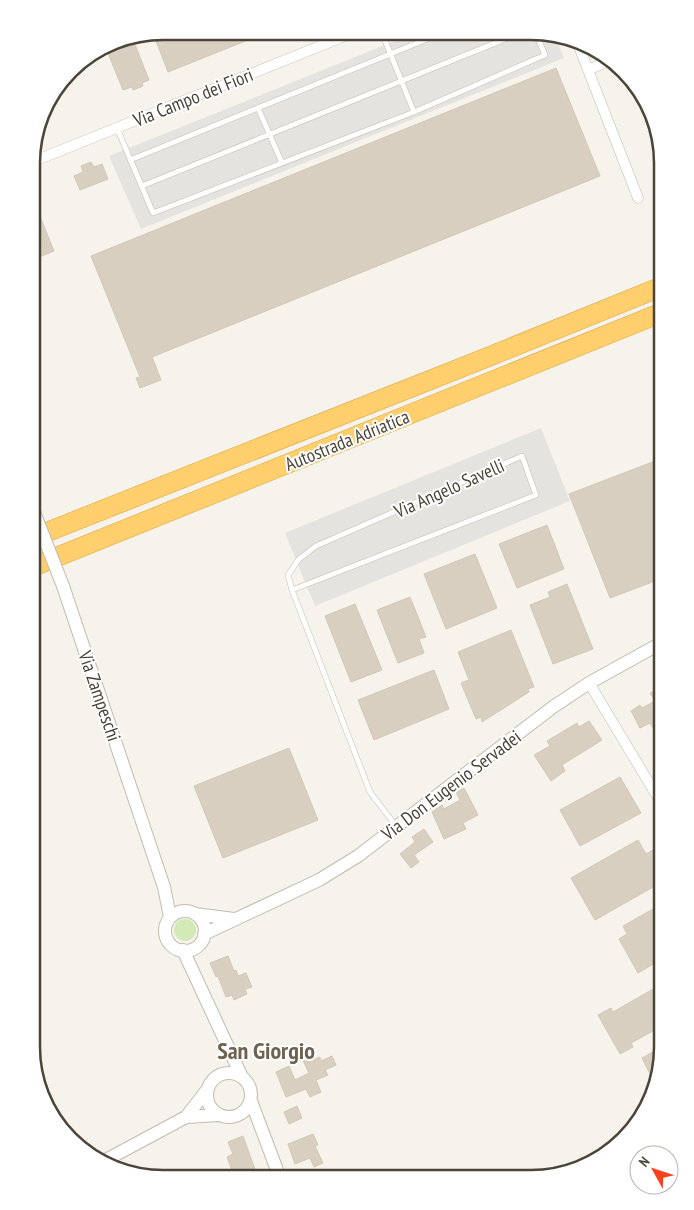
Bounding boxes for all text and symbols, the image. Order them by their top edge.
street label: Via Campo dei Fiori [129,62,256,132]
street label: Autostrada Adriatica [281,404,413,476]
street label: Via Angelo Savelli [389,453,508,523]
street label: Via Zampeschi [73,647,127,744]
street label: Via Don Eugenio Servadei [376,725,526,846]
district label: San Giorgio [217,1035,315,1066]
north arrow [629,1145,679,1195]
text: N [635,1153,653,1170]

